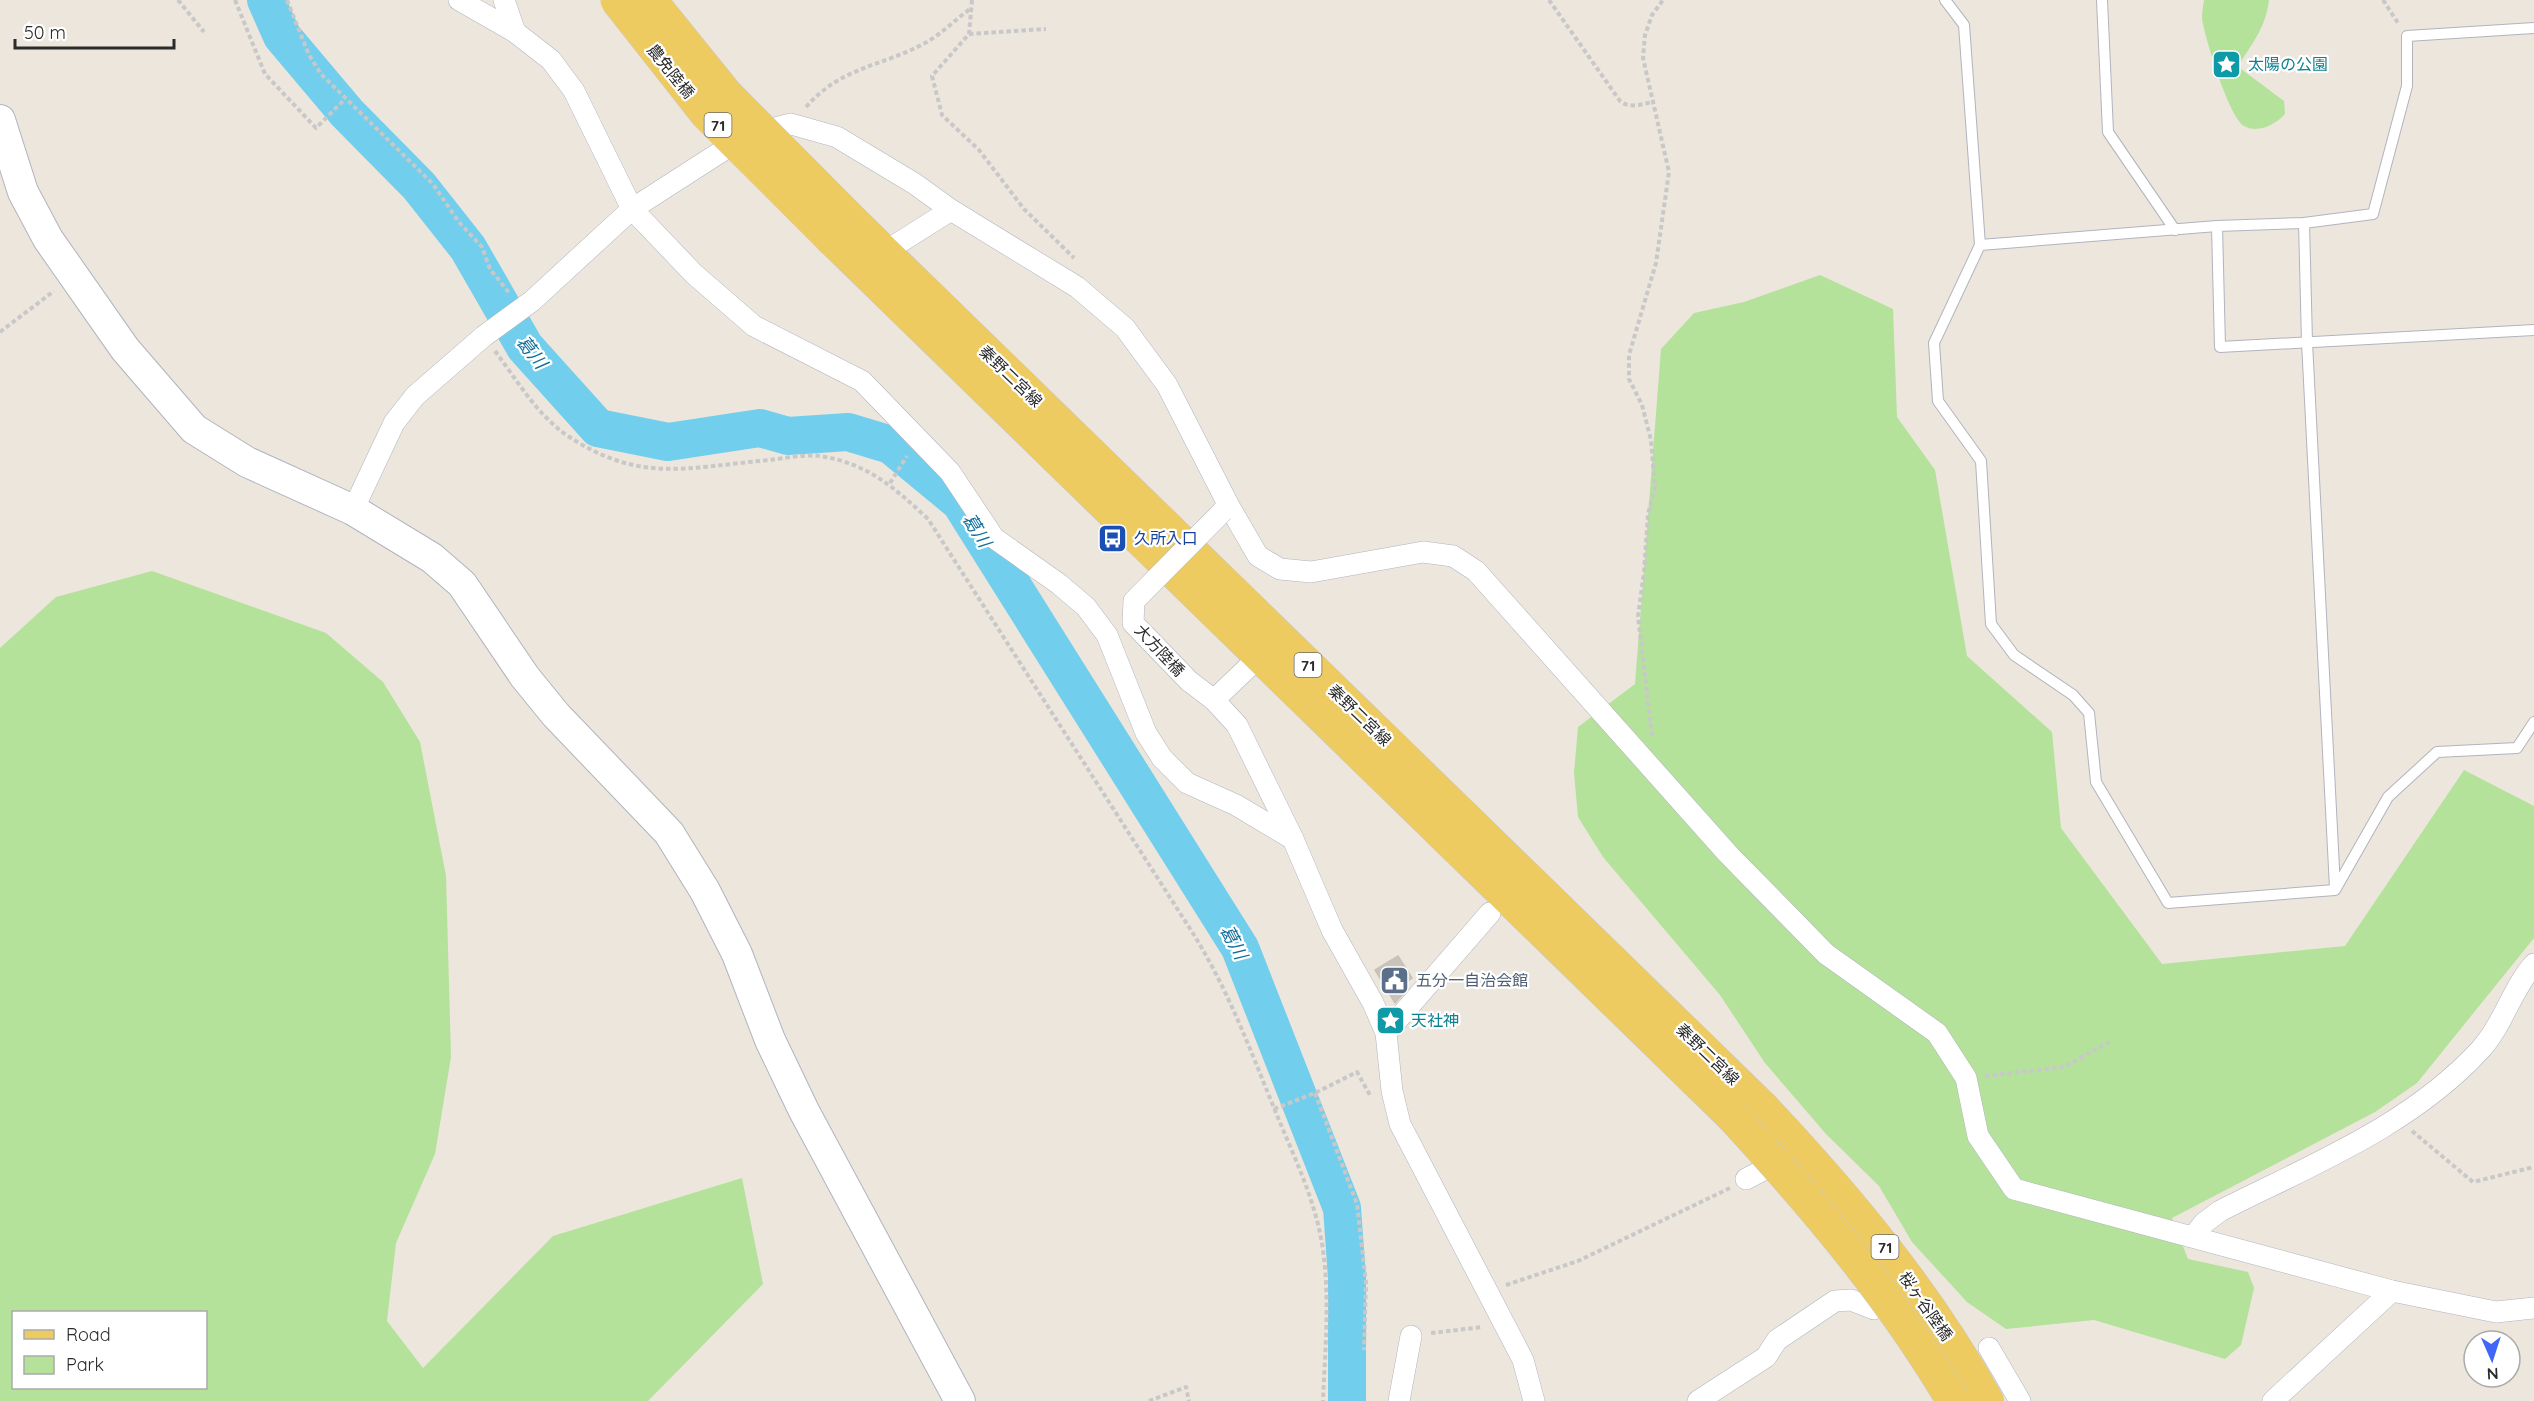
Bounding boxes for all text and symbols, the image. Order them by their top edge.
scale bar [15,12,174,50]
text: 50 m [24,21,66,44]
street label: 農免陸橋 [643,40,699,102]
place icon: 太陽の公園 [2211,48,2243,80]
place label: 太陽の公園 [2248,54,2328,74]
road number: 71 [704,113,732,137]
water label: 葛川 [512,331,553,375]
street label: 秦野二宮線 [975,341,1047,411]
water label: 葛川 [958,509,997,553]
bus stop icon: 久所入口 [1097,522,1129,554]
place label: 久所入口 [1134,528,1198,548]
street label: 大方陸橋 [1131,620,1189,680]
road number: 71 [1294,653,1322,677]
street label: 秦野二宮線 [1324,680,1396,750]
water label: 葛川 [1215,921,1254,965]
public building icon: 五分一自治会館 [1379,964,1411,996]
place label: 五分一自治会館 [1416,970,1528,990]
place icon: 天社神 [1374,1004,1406,1036]
place label: 天社神 [1411,1010,1459,1030]
street label: 秦野二宮線 [1672,1019,1744,1089]
road number: 71 [1872,1235,1898,1259]
street label: 桜ヶ谷陸橋 [1895,1267,1957,1345]
legend [12,1311,207,1389]
text: Road [66,1323,111,1346]
north arrow [2462,1329,2522,1389]
text: Park [66,1353,104,1376]
text: N [2486,1364,2499,1384]

